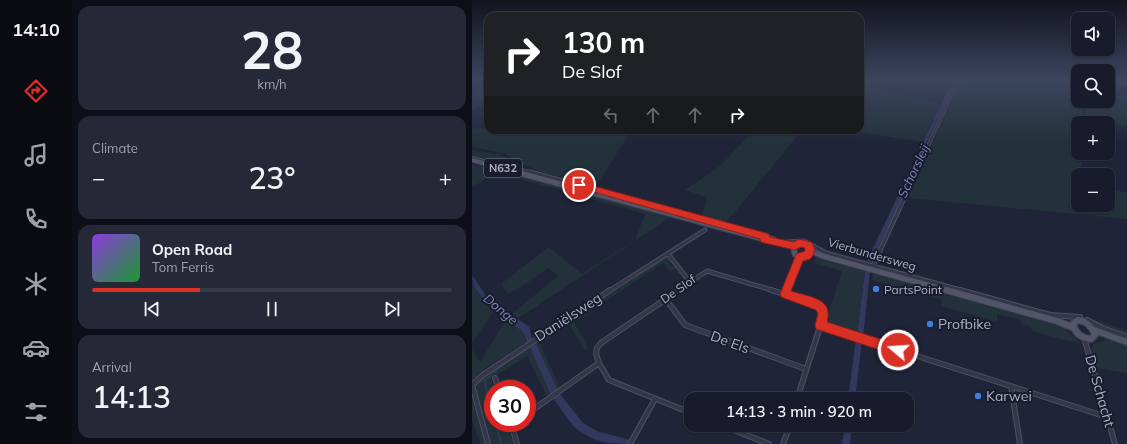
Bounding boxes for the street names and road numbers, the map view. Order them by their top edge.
road number: N632 [484,159,522,177]
street label: Vierbundersweg [826,234,918,274]
street label: De Slof [657,271,699,307]
street label: Daniëlsweg [531,289,605,345]
street label: De Els [708,327,752,357]
street label: De Schacht [1081,353,1119,429]

